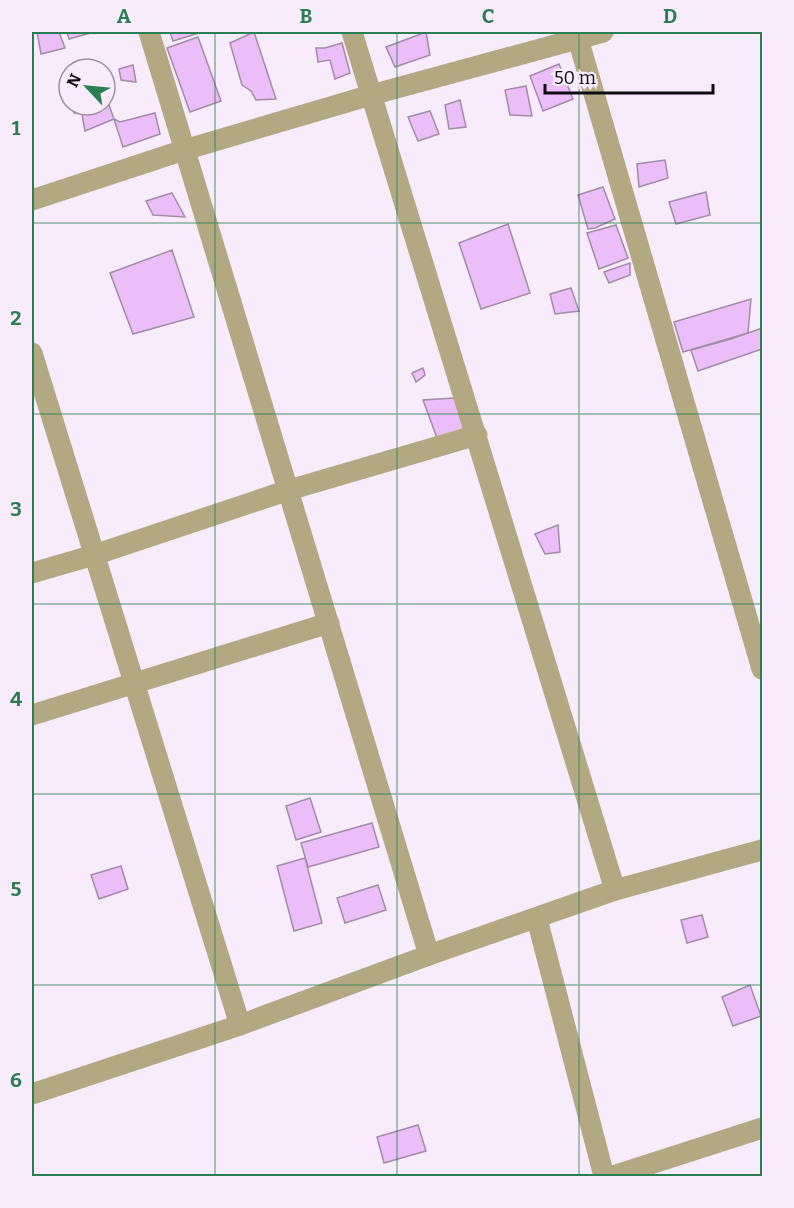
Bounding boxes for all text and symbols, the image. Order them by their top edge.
text: A [117,4,132,28]
text: B [300,4,313,28]
text: C [482,4,494,28]
text: D [663,4,677,28]
north arrow [57,57,117,117]
scale bar [545,57,713,95]
text: 50 m [554,67,596,89]
text: N [63,71,85,90]
text: 1 [12,116,21,140]
text: 2 [10,306,22,330]
text: 3 [10,497,22,521]
text: 4 [10,687,22,711]
text: 5 [11,877,22,901]
text: 6 [10,1068,22,1092]

